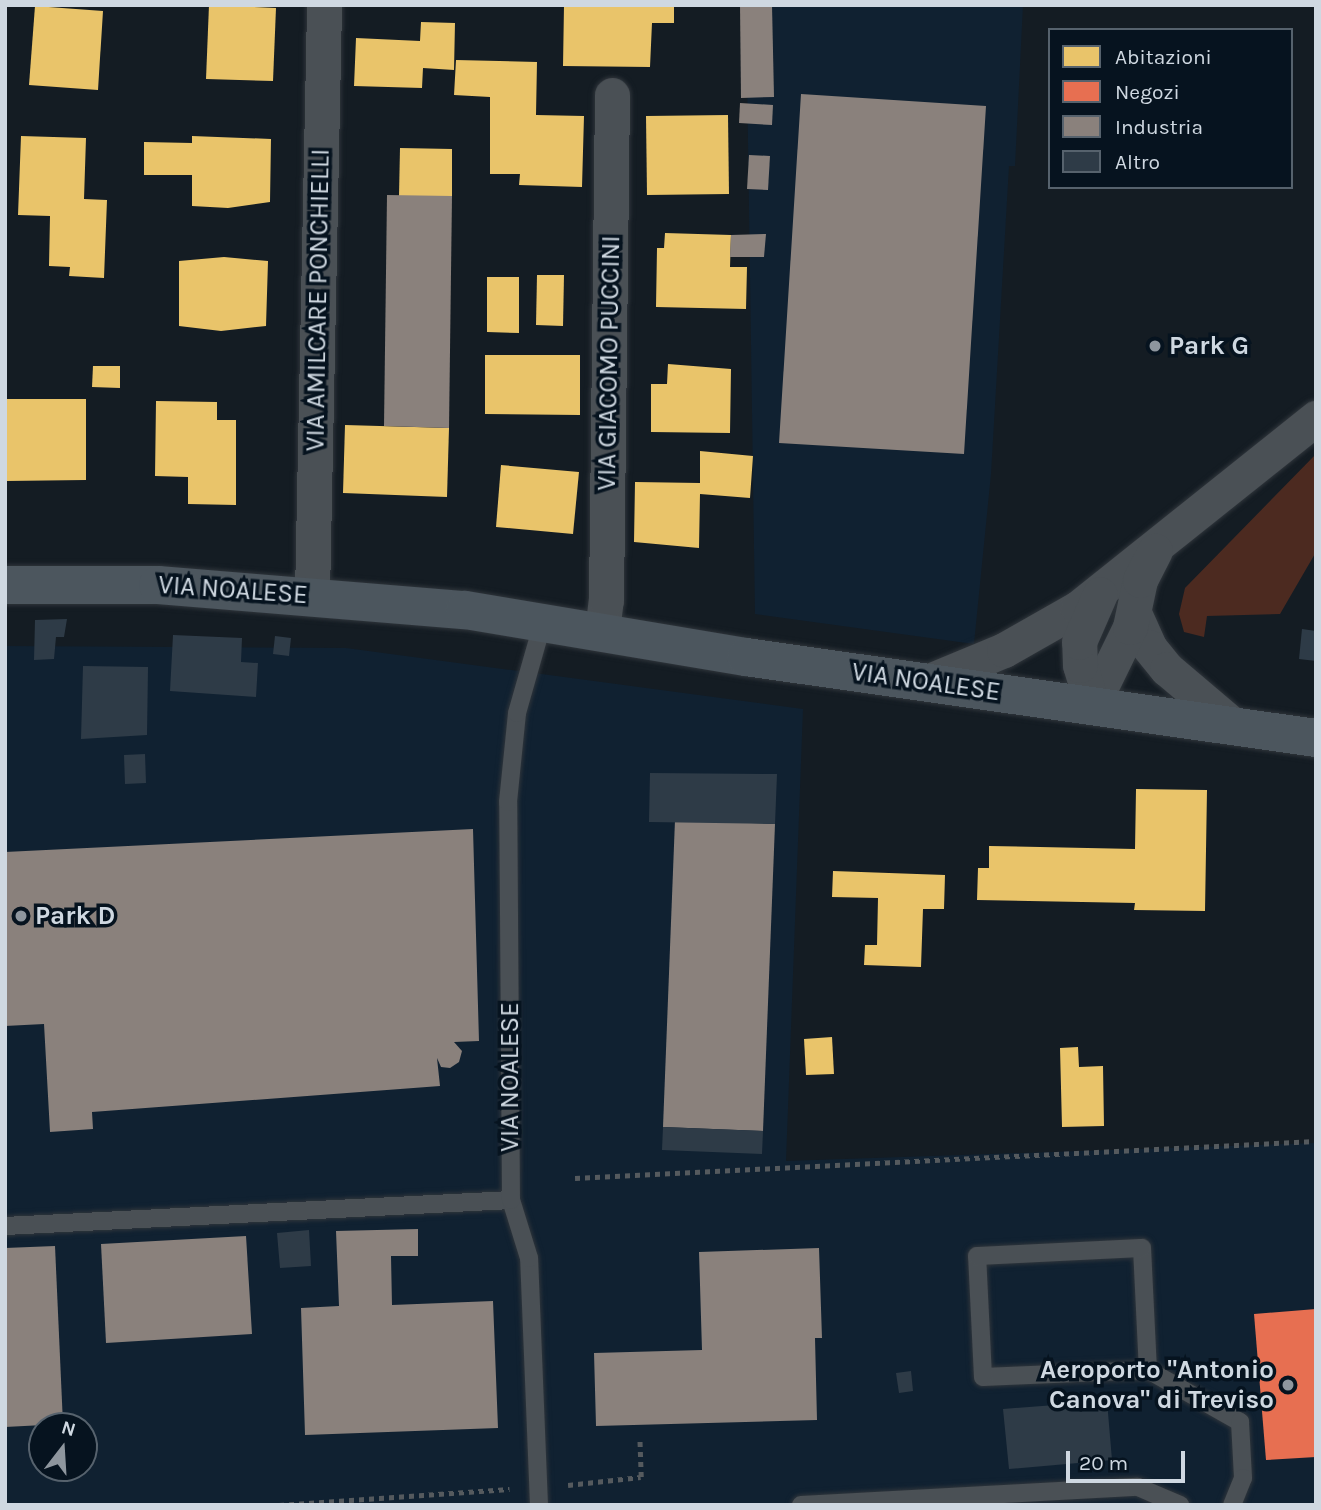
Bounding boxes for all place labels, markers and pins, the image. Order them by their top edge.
place label: Park G [1169,330,1249,362]
marker: Park G [1147,338,1163,354]
place label: Park D [35,900,115,932]
marker: Park D [13,908,29,924]
place label: Aeroporto "Antonio Canova" di Treviso [1040,1354,1274,1416]
marker: Aeroporto "Antonio Canova" di Treviso [1280,1377,1296,1393]

